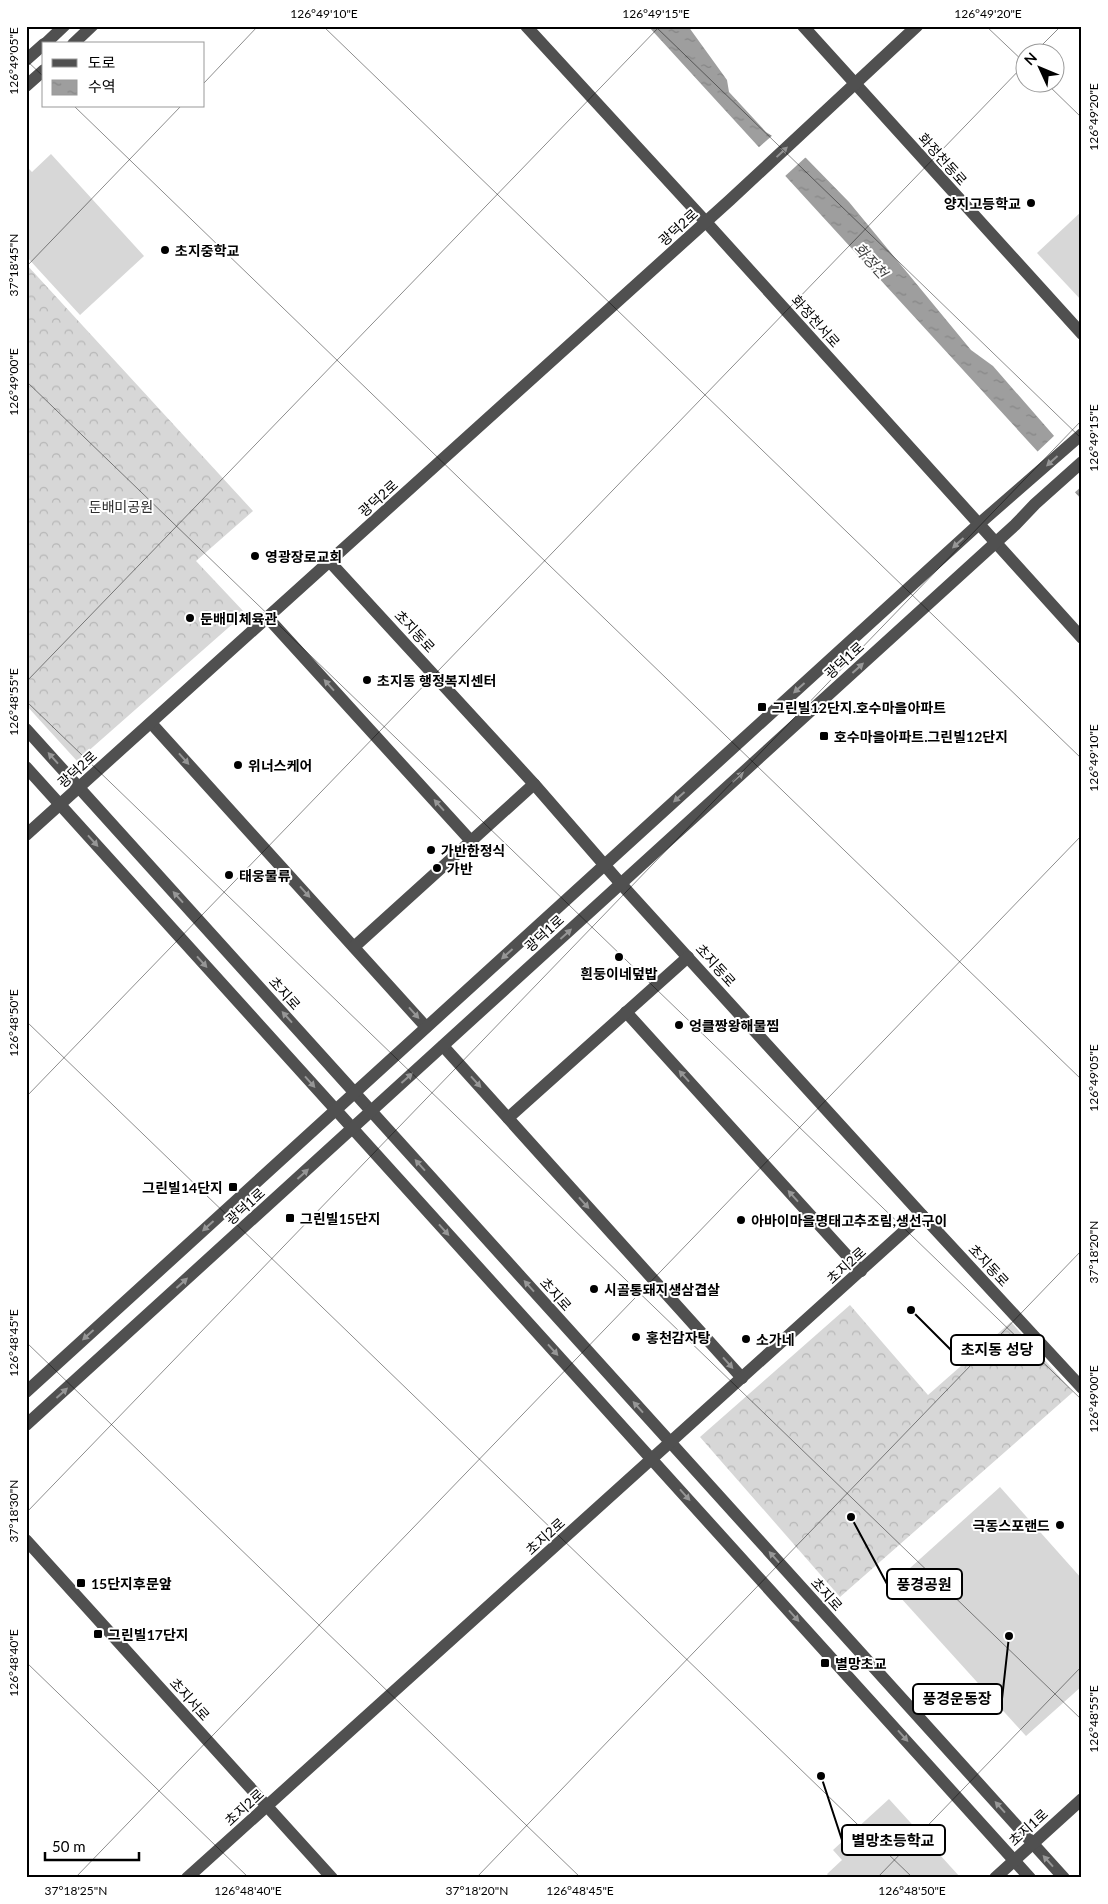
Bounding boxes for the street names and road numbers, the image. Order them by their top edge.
street label: 화정천동로 [915,129,971,189]
street label: 광덕2로 [655,205,701,249]
street label: 화정천서로 [788,291,844,351]
street label: 광덕2로 [355,476,401,520]
street label: 초지동로 [391,606,439,656]
street label: 광덕1로 [821,638,867,682]
street label: 광덕2로 [54,747,100,791]
street label: 광덕1로 [521,911,567,955]
street label: 초지동로 [692,940,740,990]
street label: 초지로 [266,973,304,1013]
street label: 광덕1로 [222,1184,268,1228]
street label: 초지동로 [965,1240,1013,1290]
street label: 초지2로 [823,1243,869,1287]
street label: 초지로 [537,1274,575,1314]
street label: 초지2로 [522,1514,568,1558]
street label: 초지로 [808,1574,846,1614]
street label: 초지서로 [166,1674,214,1724]
street label: 초지2로 [221,1785,267,1829]
street label: 초지1로 [1005,1805,1051,1849]

